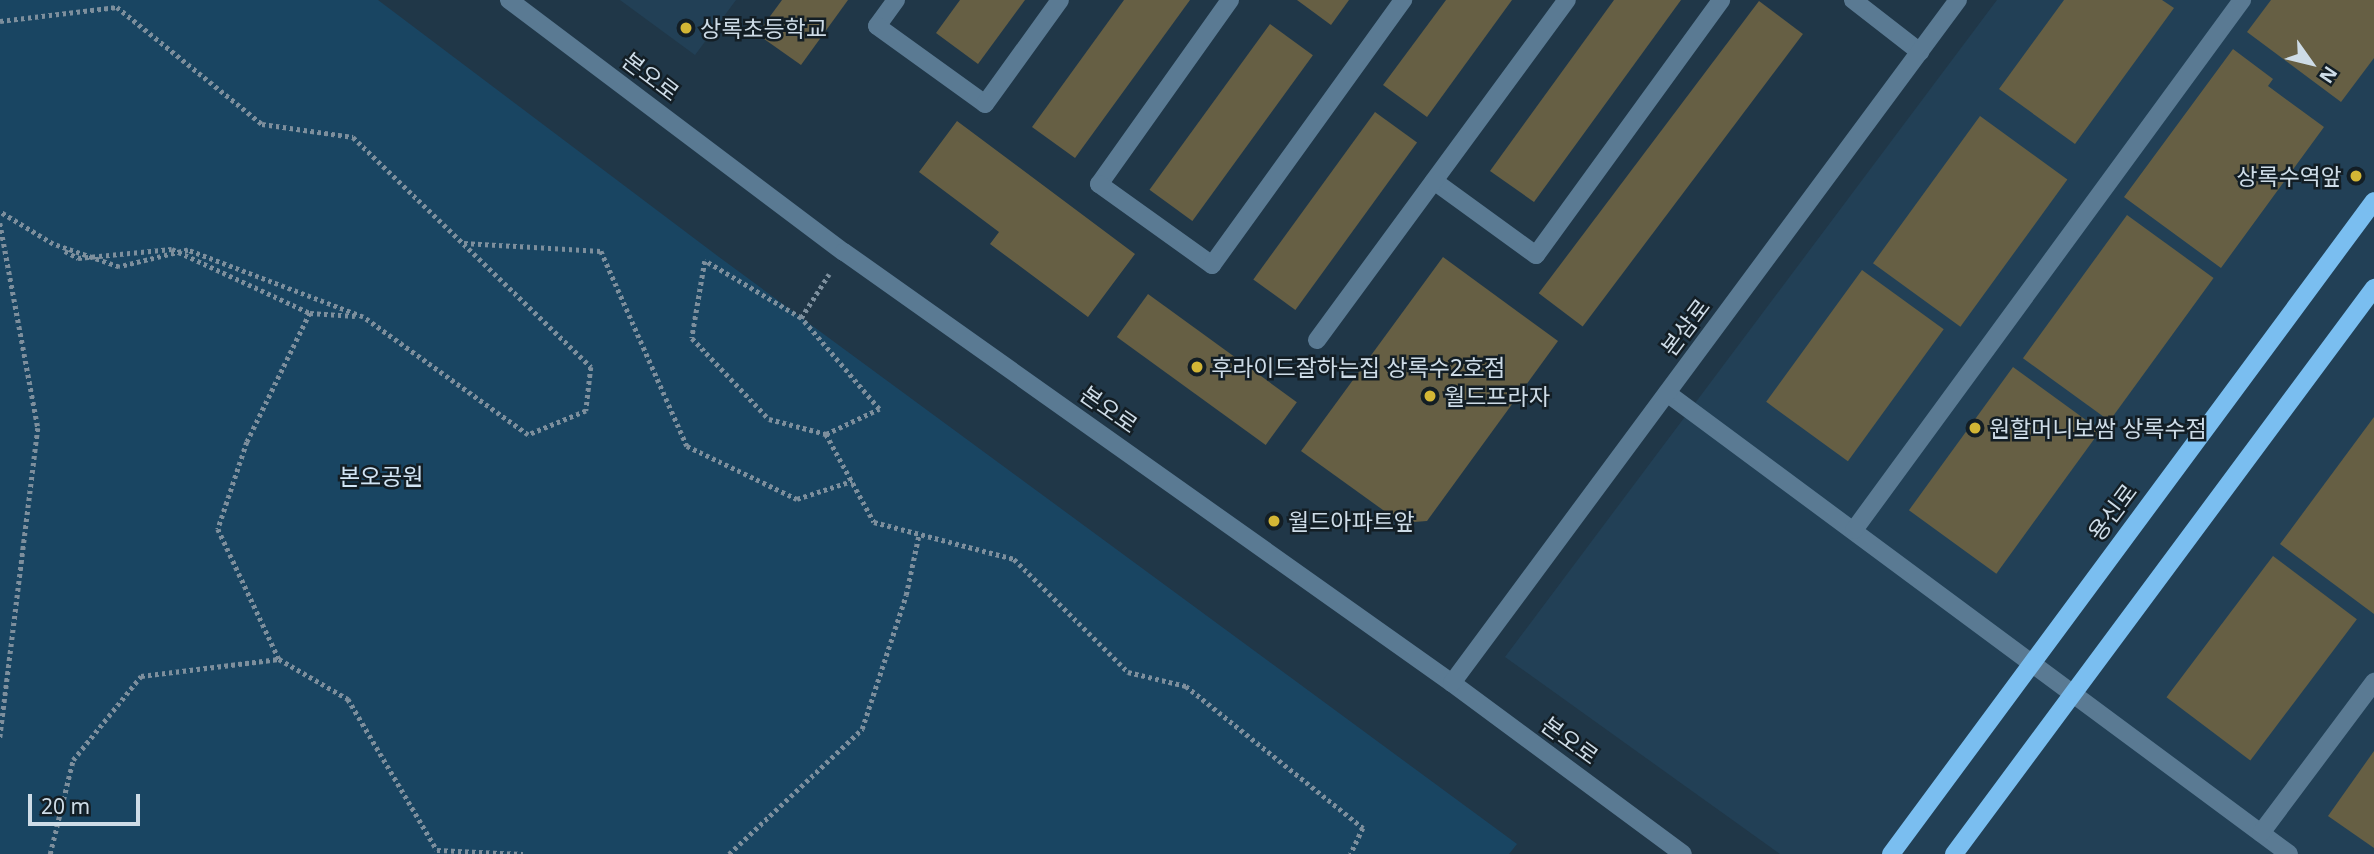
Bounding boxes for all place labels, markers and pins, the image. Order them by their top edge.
place label: 상록초등학교 [700,14,827,42]
marker: 상록초등학교 [678,20,694,36]
place label: 상록수역앞 [2236,162,2342,190]
marker: 상록수역앞 [2348,168,2364,184]
place label: 후라이드잘하는집 상록수2호점 [1211,353,1505,381]
marker: 후라이드잘하는집 상록수2호점 [1189,359,1205,375]
place label: 월드프라자 [1444,382,1550,410]
marker: 월드프라자 [1422,388,1438,404]
place label: 원할머니보쌈 상록수점 [1989,414,2207,442]
marker: 원할머니보쌈 상록수점 [1967,420,1983,436]
place label: 월드아파트앞 [1288,507,1415,535]
marker: 월드아파트앞 [1266,513,1282,529]

